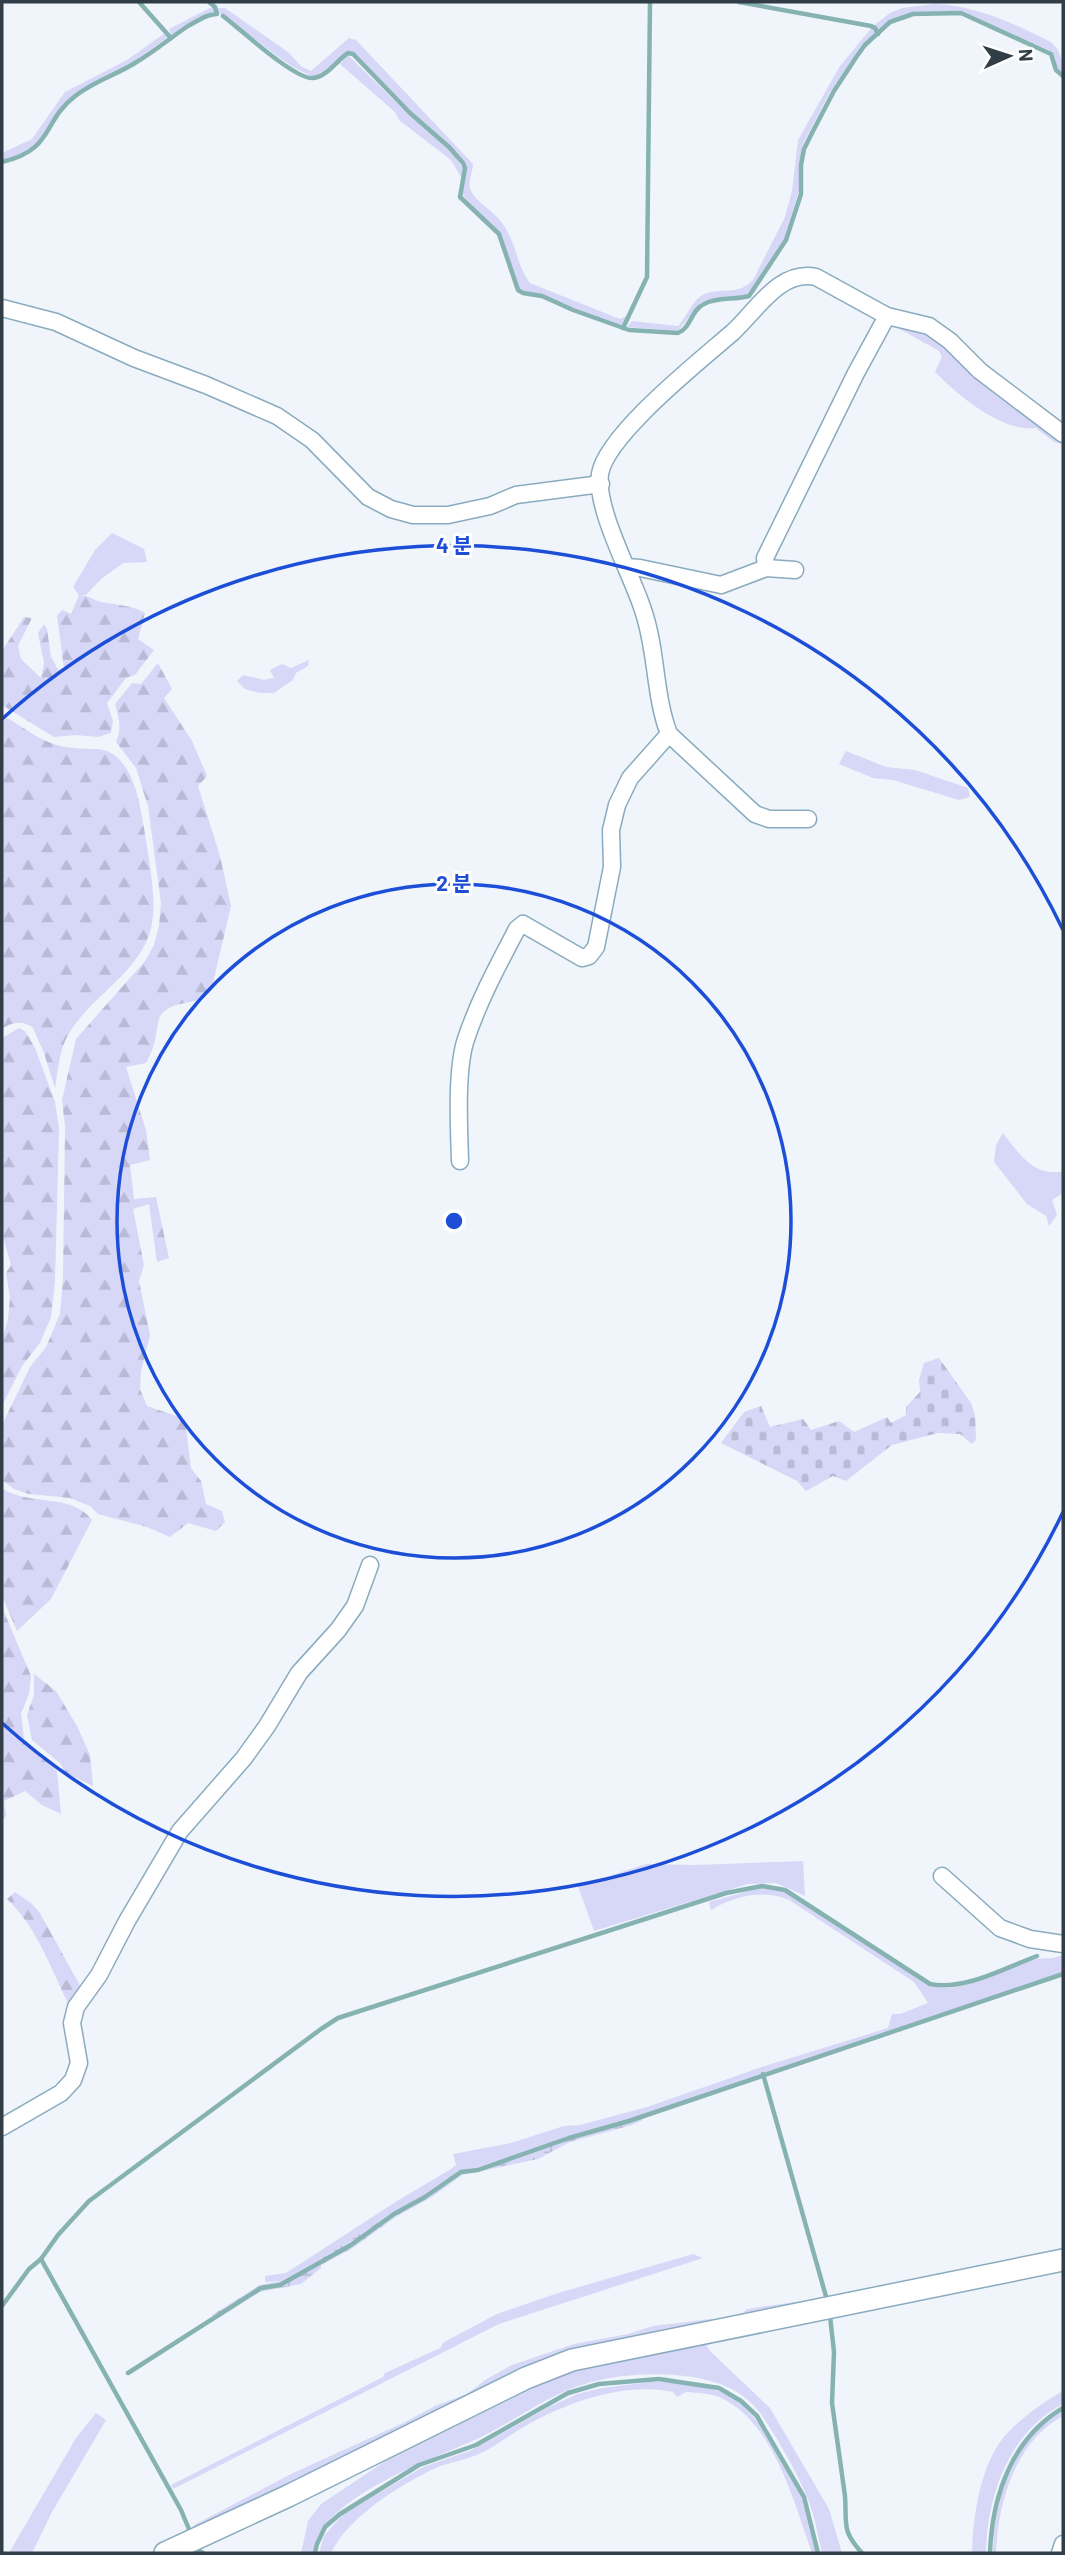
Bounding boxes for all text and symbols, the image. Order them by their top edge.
north arrow [974,21,1044,91]
text: N [1015,48,1038,62]
text: 4 분 [436,532,472,557]
text: 2 분 [436,870,472,895]
centre of rings [442,1209,466,1233]

